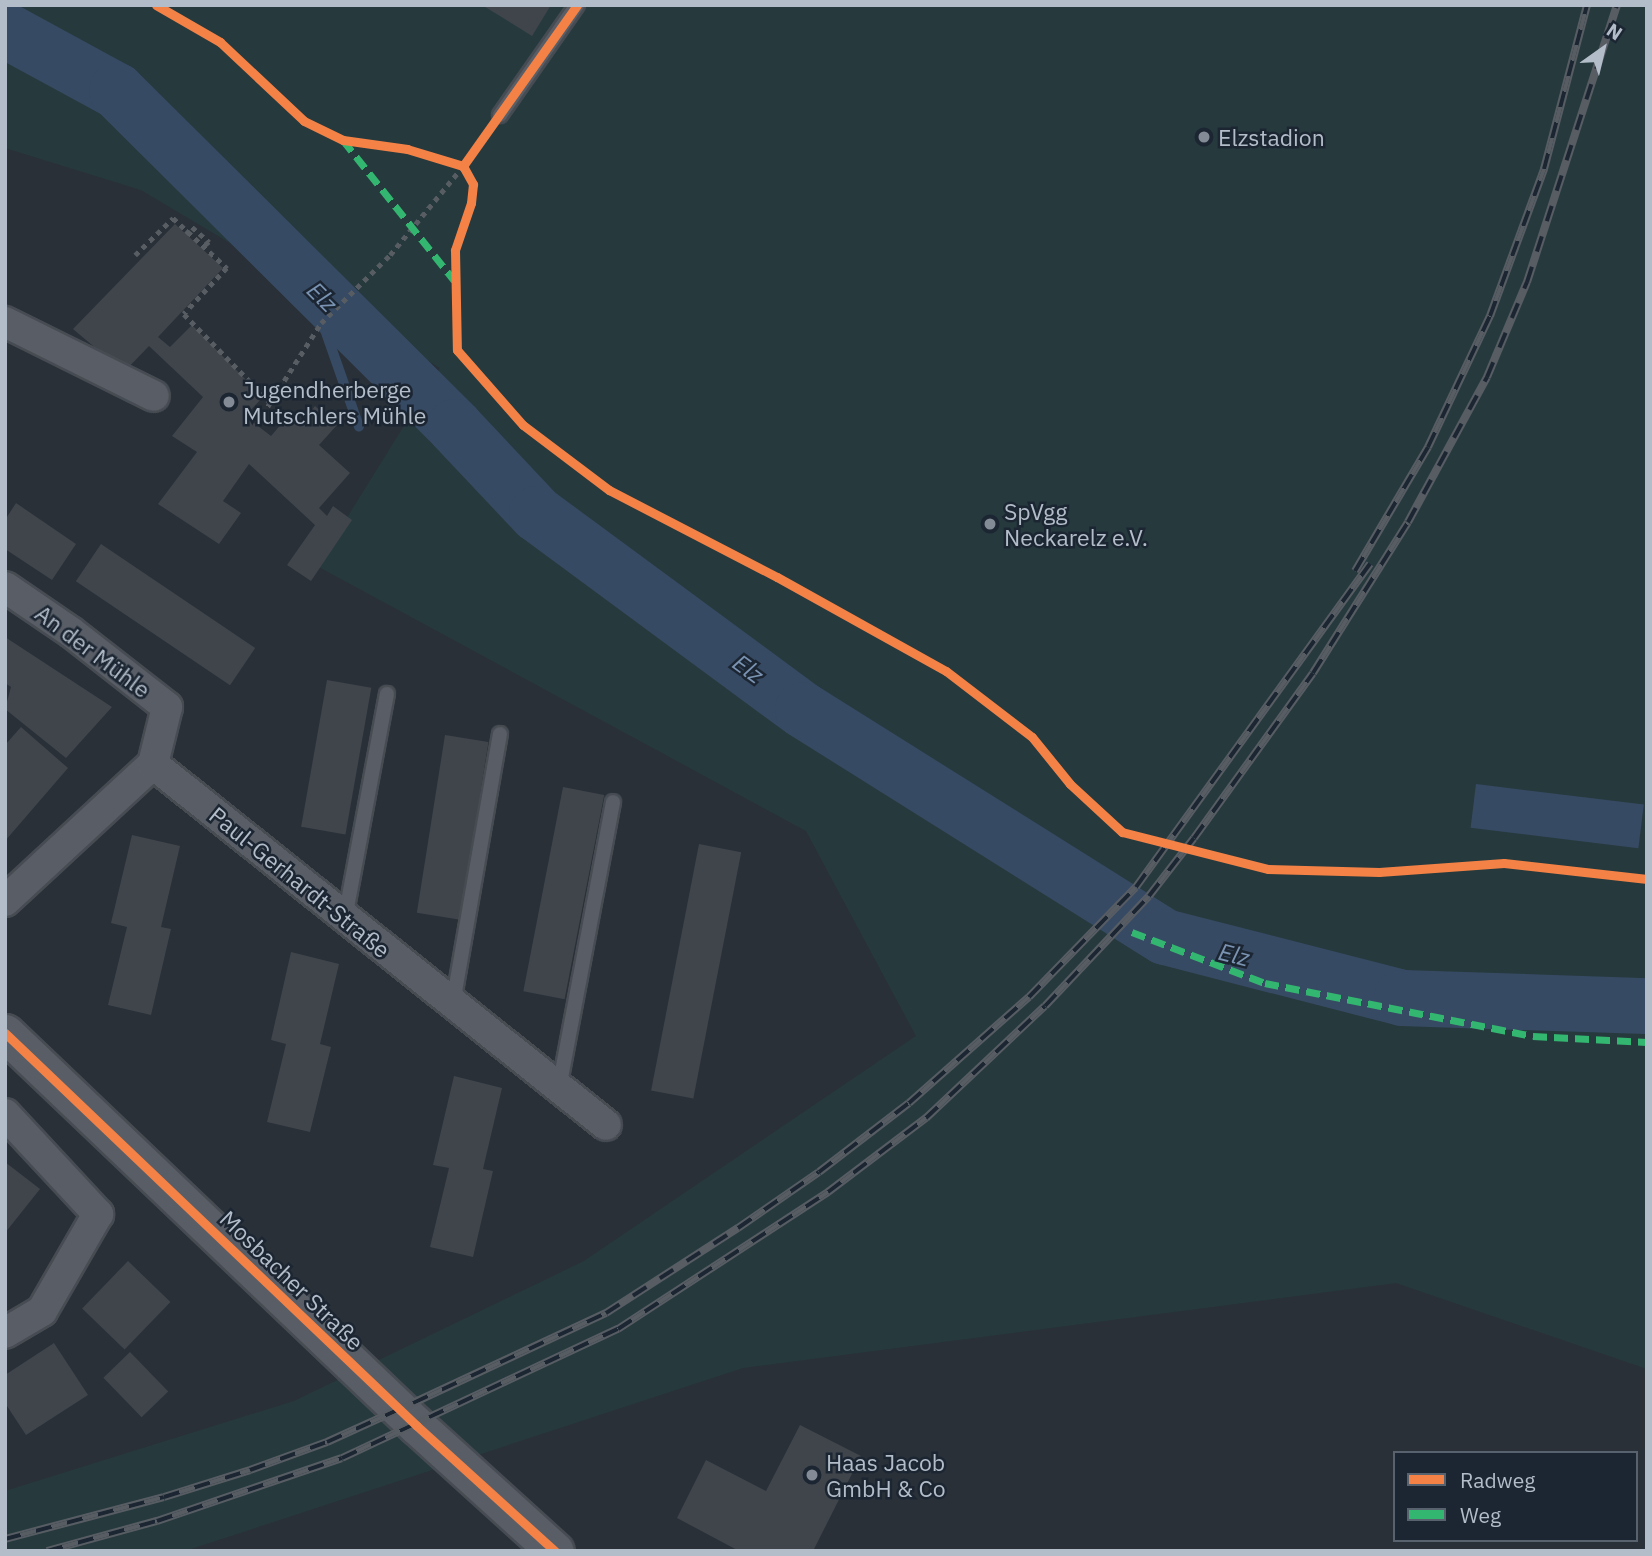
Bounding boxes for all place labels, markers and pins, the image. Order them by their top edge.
place label: Elzstadion [1218,123,1325,151]
marker: Elzstadion [1196,129,1212,145]
place label: Jugendherberge Mutschlers Mühle [243,375,426,429]
marker: Jugendherberge Mutschlers Mühle [221,394,237,410]
place label: SpVgg Neckarelz e.V. [1004,497,1148,551]
marker: SpVgg Neckarelz e.V. [982,516,998,532]
place label: Haas Jacob GmbH & Co [826,1448,946,1502]
marker: Haas Jacob GmbH & Co [804,1467,820,1483]

